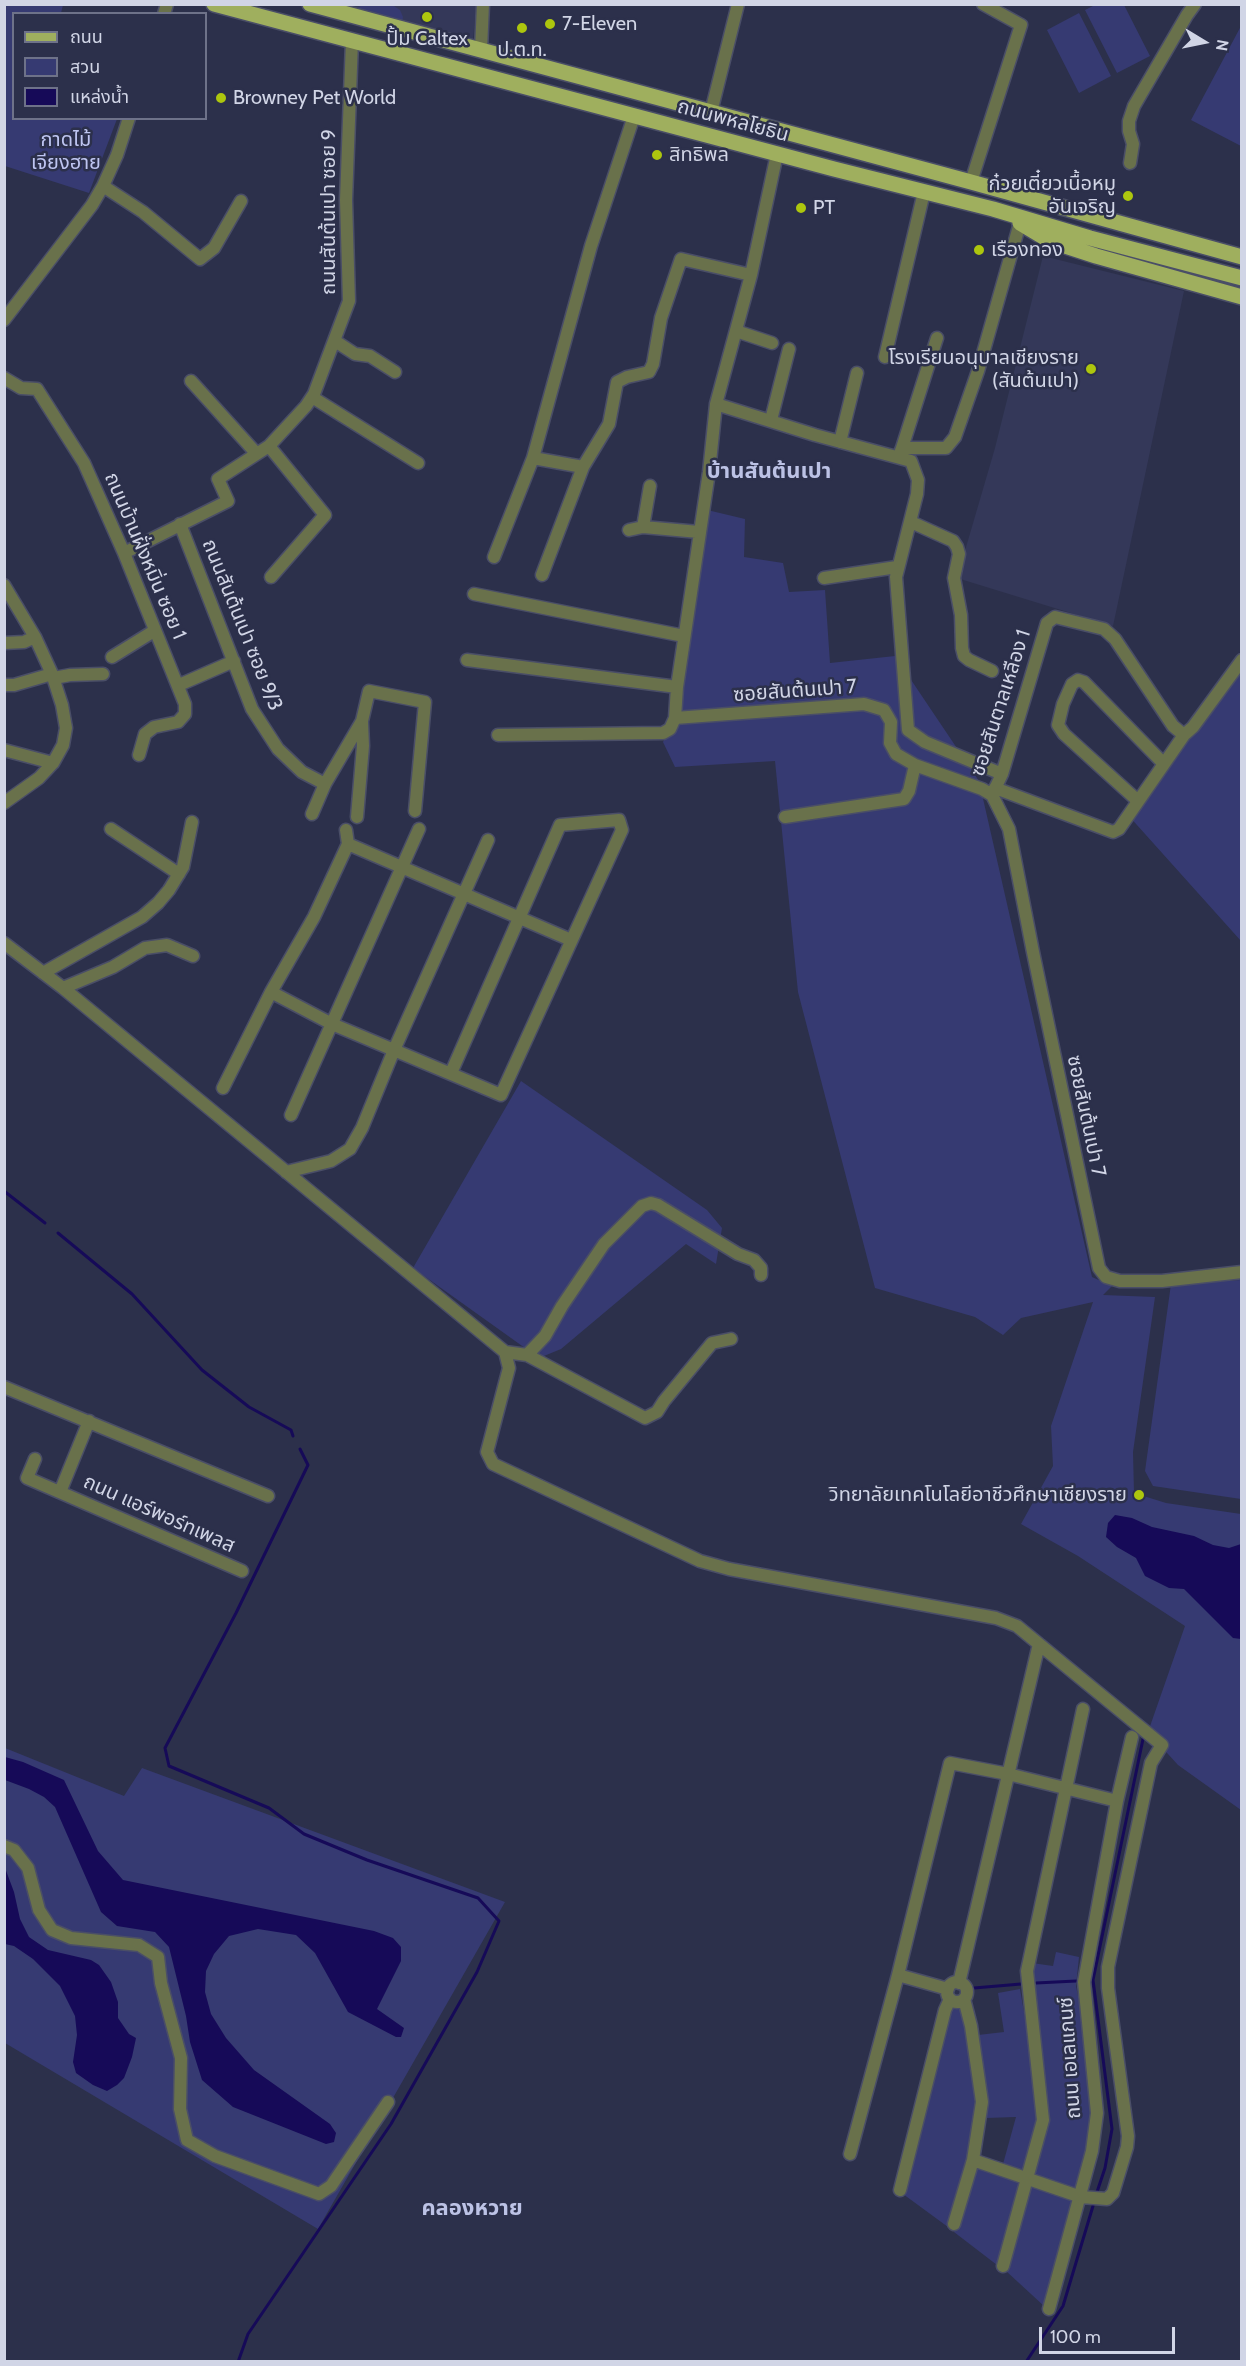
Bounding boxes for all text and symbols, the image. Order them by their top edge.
marker: ปั้ม Caltex [420,10,434,24]
legend [12,12,207,120]
place label: 7-Eleven [562,12,637,36]
north arrow [1174,12,1234,72]
marker: 7-Eleven [543,17,557,31]
marker: ป.ต.ท. [515,21,529,35]
text: ถนน [70,26,103,48]
place label: ปั้ม Caltex [386,27,468,51]
place label: ป.ต.ท. [497,38,547,62]
text: N [1212,38,1233,52]
text: สวน [70,56,100,78]
text: แหล่งน้ำ [70,86,129,108]
place label: Browney Pet World [233,86,396,110]
marker: Browney Pet World [214,91,228,105]
street label: ถนนพหลโยธิน [675,95,791,147]
park label: กาดไม้ เจียงฮาย [31,128,101,175]
street label: ถนนสันต้นเปา ซอย 9 [317,129,341,295]
place label: สิทธิพล [669,143,729,167]
marker: สิทธิพล [650,148,664,162]
place label: ก๋วยเตี๋ยวเนื้อหมู อันเจริญ [989,172,1116,219]
marker: ก๋วยเตี๋ยวเนื้อหมู อันเจริญ [1121,189,1135,203]
place label: PT [813,196,835,220]
marker: PT [794,201,808,215]
place label: เรืองทอง [991,238,1063,262]
marker: เรืองทอง [972,243,986,257]
place label: โรงเรียนอนุบาลเชียงราย (สันต้นเปา) [889,346,1079,393]
marker: โรงเรียนอนุบาลเชียงราย (สันต้นเปา) [1084,362,1098,376]
district label: บ้านสันต้นเปา [707,459,831,485]
street label: ถนนบ้านฝั่งหมิ่น ซอย 1 [99,469,191,643]
street label: ถนนสันต้นเปา ซอย 9/3 [197,536,287,714]
street label: ซอยสันตาลเหลือง 1 [966,627,1036,779]
street label: ซอยสันต้นเปา 7 [733,675,857,707]
street label: ซอยสันต้นเปา 7 [1061,1053,1111,1179]
street label: ถนน แอร์พอร์ทเพลส [80,1470,238,1558]
place label: วิทยาลัยเทคโนโลยีอาชีวศึกษาเชียงราย [829,1483,1127,1507]
marker: วิทยาลัยเทคโนโลยีอาชีวศึกษาเชียงราย [1132,1488,1146,1502]
street label: ถนน เอเลแกนซ์ [1054,1996,1086,2120]
district label: คลองหวาย [421,2196,523,2222]
scale bar [1042,2315,1178,2353]
text: 100 m [1050,2326,1101,2348]

